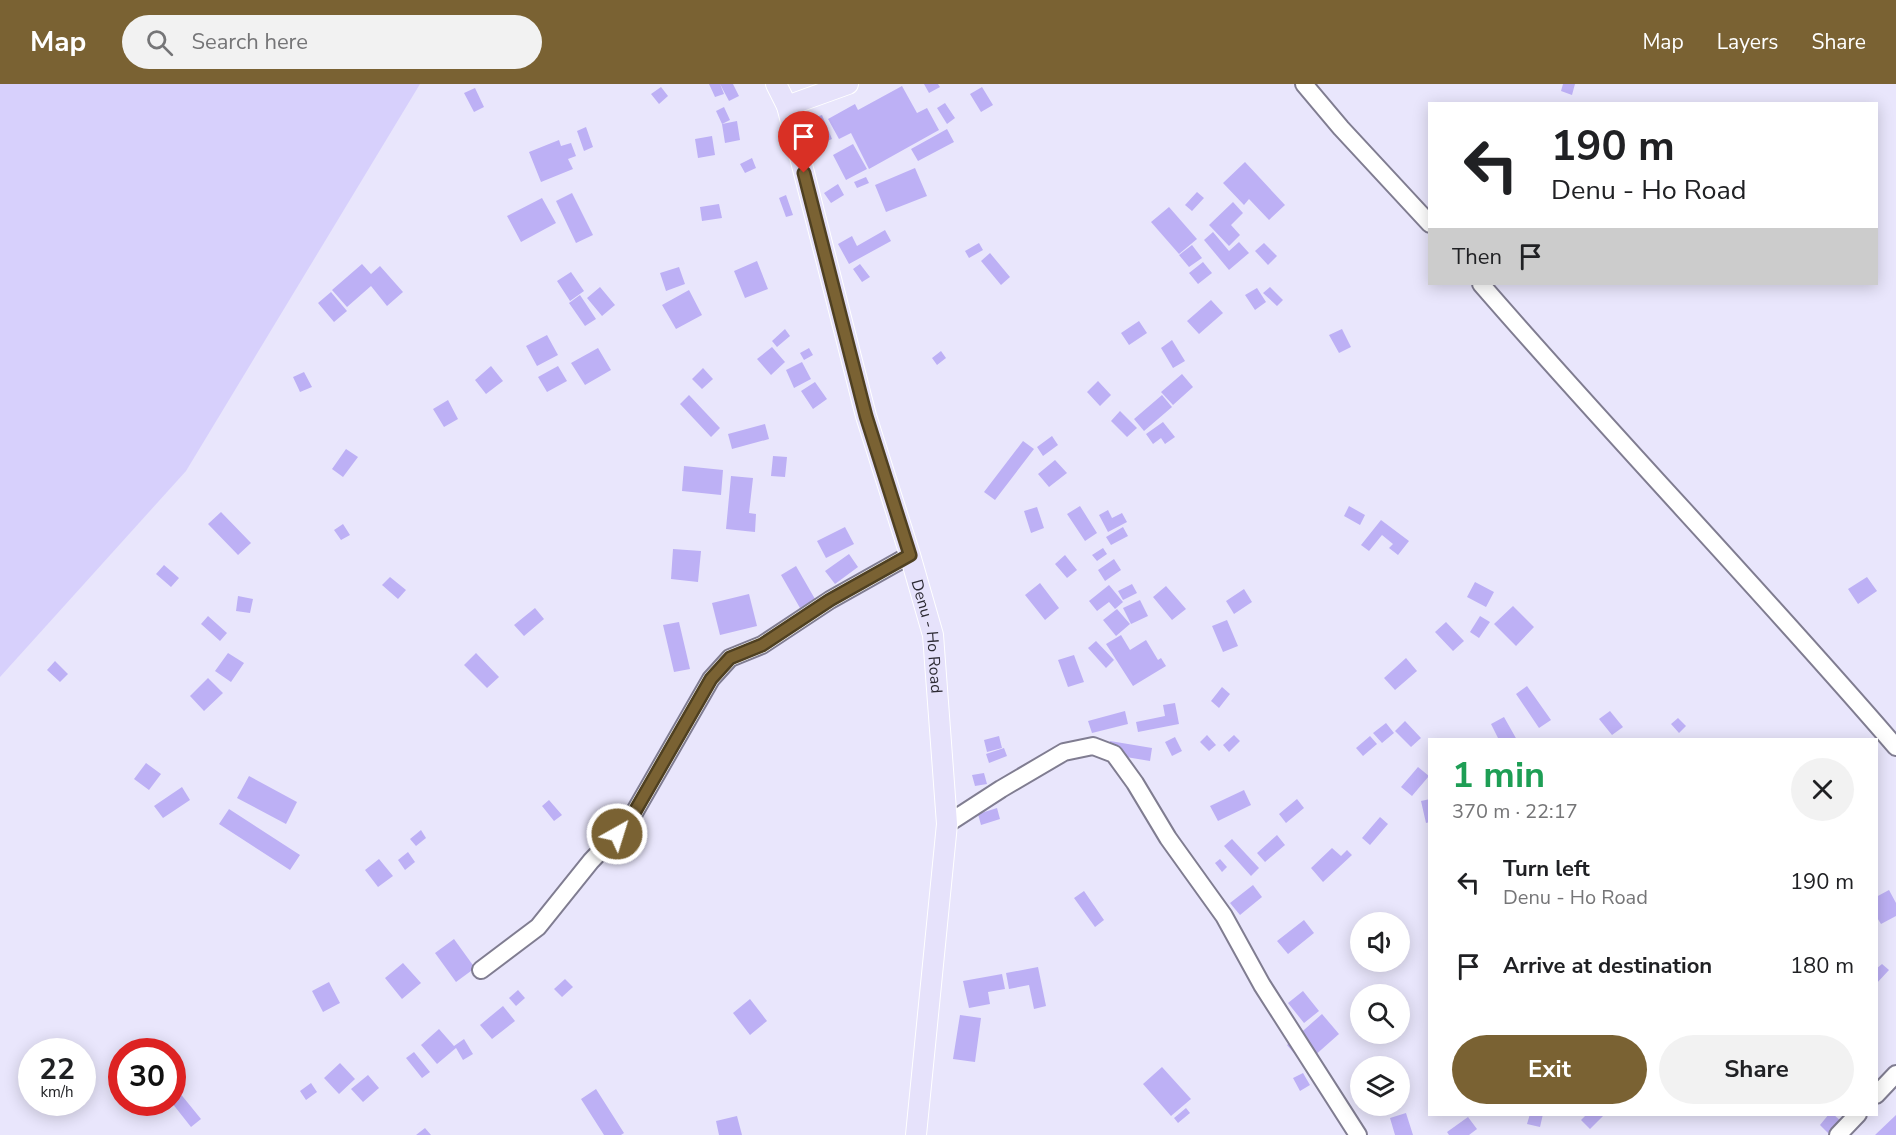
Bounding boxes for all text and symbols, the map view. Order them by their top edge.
search box [122,15,542,69]
text: Map [30,23,86,61]
icon: search [143,26,176,59]
text: Search here [191,27,308,57]
text: Map [1642,28,1684,56]
text: Layers [1717,28,1778,56]
text: Share [1811,28,1866,56]
pin [778,111,829,173]
text: 190 m [1551,118,1675,175]
icon: arrive [787,120,820,153]
icon: left [1452,126,1530,204]
text: Denu - Ho Road [1551,172,1747,209]
icon: arrive [1514,240,1547,273]
text: Then [1452,242,1502,272]
street label: Denu - Ho Road [906,577,947,694]
text: 1 min [1452,751,1545,800]
button: close [1791,758,1854,821]
text: 370 m · 22:17 [1452,798,1578,825]
position arrow [585,802,649,866]
text: Turn left [1503,854,1590,884]
icon: left [1452,866,1485,899]
text: 190 m [1790,867,1854,897]
text: Denu - Ho Road [1503,884,1648,911]
map controls [1350,912,1410,1116]
button: sound [1350,912,1410,972]
icon: arrive [1452,950,1485,983]
text: Arrive at destination [1503,951,1712,981]
text: 180 m [1790,951,1854,981]
button: search [1350,984,1410,1044]
button: Exit [1452,1035,1647,1104]
button: Share [1659,1035,1854,1104]
speed limit sign: 30 [108,1038,186,1116]
text: 22 [39,1049,75,1090]
button: layers [1350,1056,1410,1116]
text: km/h [40,1082,74,1102]

